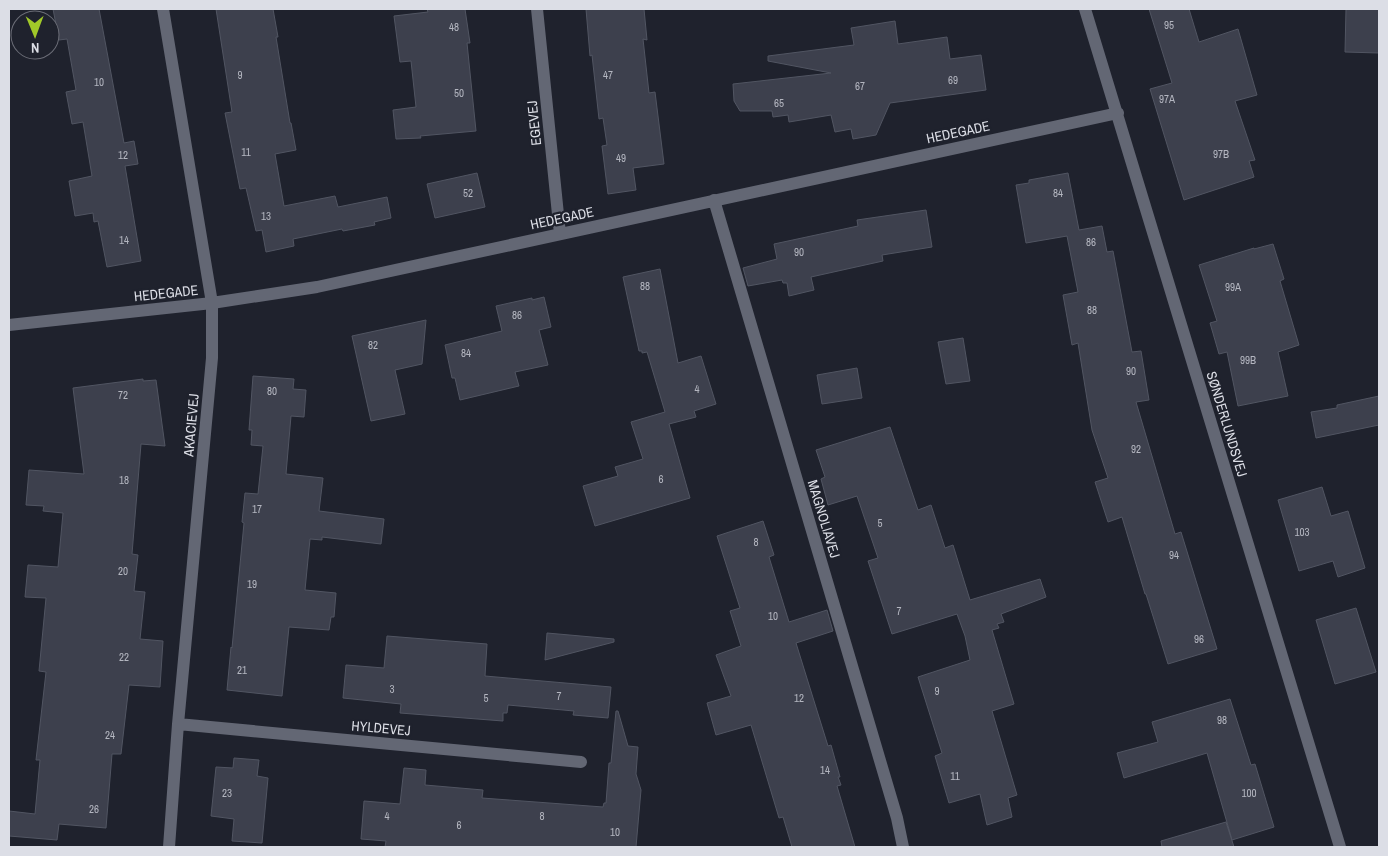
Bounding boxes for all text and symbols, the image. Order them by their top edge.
north arrow [10,10,60,60]
house number: 95 [1164,18,1174,32]
house number: 48 [449,20,459,34]
text: N [31,39,40,57]
house number: 9 [237,68,243,82]
house number: 47 [603,68,613,82]
house number: 69 [948,73,958,87]
house number: 10 [94,75,104,89]
house number: 67 [855,79,865,93]
house number: 50 [454,86,464,100]
house number: 97A [1159,92,1176,106]
house number: 65 [774,96,784,110]
street label: EGEVEJ [523,100,545,146]
street label: HEDEGADE [925,116,991,148]
house number: 11 [241,145,251,159]
house number: 97B [1213,147,1229,161]
house number: 12 [118,148,128,162]
house number: 49 [616,151,626,165]
house number: 52 [463,186,473,200]
house number: 84 [1053,186,1063,200]
street label: HEDEGADE [529,202,595,234]
house number: 13 [261,209,271,223]
house number: 14 [119,233,129,247]
house number: 86 [1086,235,1096,249]
house number: 90 [794,245,804,259]
house number: 88 [640,279,650,293]
house number: 99A [1225,280,1242,294]
street label: HEDEGADE [133,281,199,305]
house number: 88 [1087,303,1097,317]
house number: 86 [512,308,522,322]
house number: 82 [368,338,378,352]
house number: 84 [461,346,471,360]
house number: 99B [1240,353,1256,367]
house number: 90 [1126,364,1136,378]
street label: SØNDERLUNDSVEJ [1202,369,1252,479]
house number: 4 [694,382,700,396]
house number: 80 [267,384,277,398]
house number: 72 [118,388,128,402]
street label: AKACIEVEJ [179,393,203,458]
house number: 92 [1131,442,1141,456]
house number: 6 [658,472,664,486]
house number: 18 [119,473,129,487]
street label: MAGNOLIAVEJ [804,478,844,560]
house number: 17 [252,502,262,516]
house number: 5 [877,516,883,530]
house number: 103 [1294,525,1310,539]
house number: 8 [753,535,759,549]
house number: 94 [1169,548,1179,562]
house number: 20 [118,564,128,578]
house number: 19 [247,577,257,591]
house number: 7 [896,604,902,618]
house number: 10 [768,609,778,623]
house number: 96 [1194,632,1204,646]
house number: 22 [119,650,129,664]
house number: 21 [237,663,247,677]
house number: 3 [389,682,395,696]
house number: 9 [934,684,940,698]
house number: 7 [556,689,562,703]
house number: 5 [483,691,489,705]
house number: 12 [794,691,804,705]
house number: 98 [1217,713,1227,727]
street label: HYLDEVEJ [351,716,411,740]
house number: 24 [105,728,115,742]
house number: 14 [820,763,830,777]
house number: 11 [950,769,960,783]
house number: 23 [222,786,232,800]
house number: 100 [1241,786,1257,800]
house number: 26 [89,802,99,816]
house number: 4 [384,809,390,823]
house number: 8 [539,809,545,823]
house number: 6 [456,818,462,832]
house number: 10 [610,825,620,839]

